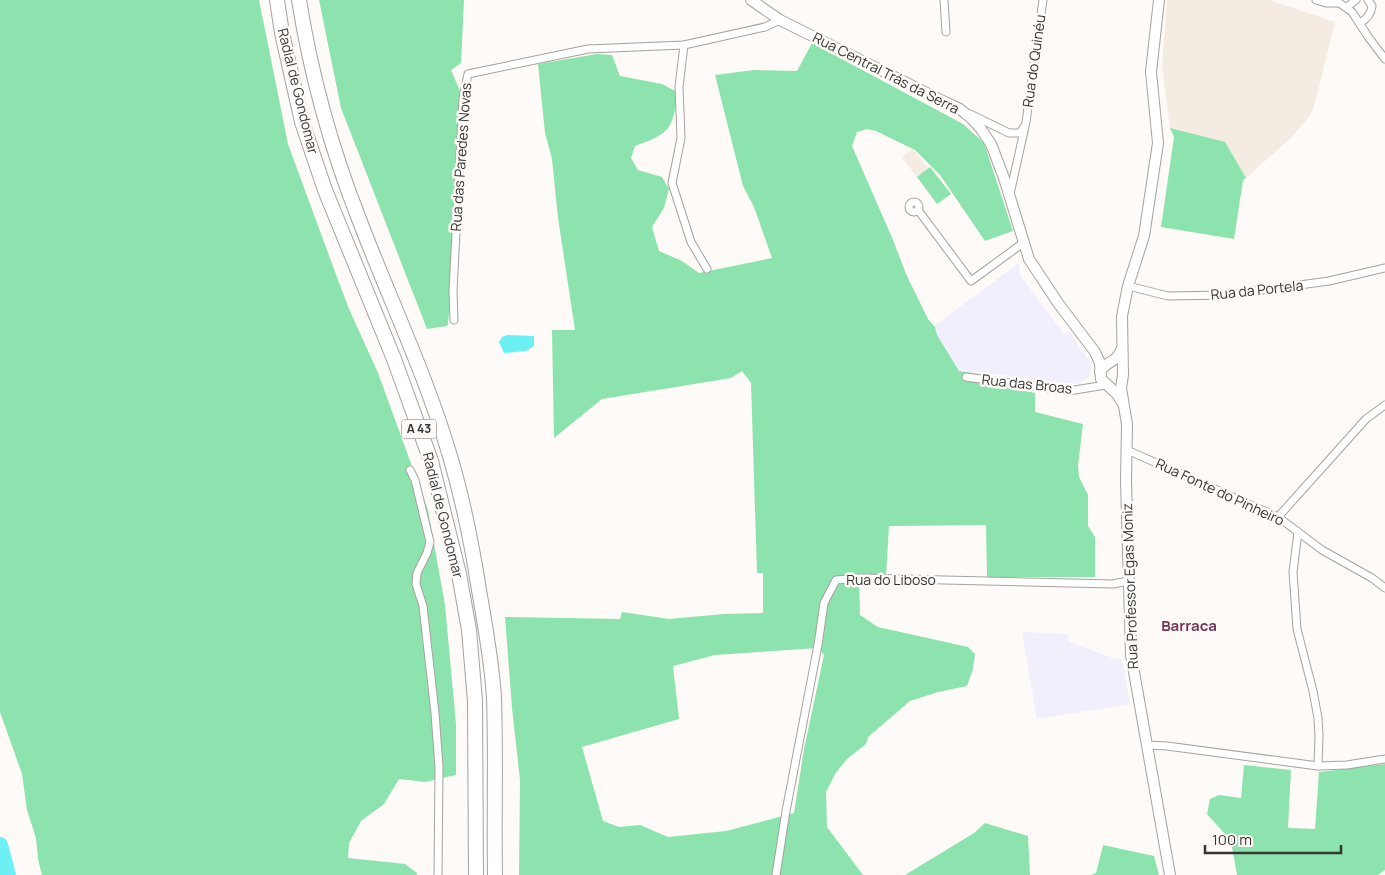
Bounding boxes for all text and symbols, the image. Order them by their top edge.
street label: Rua do Quinéu [1018,13,1049,109]
street label: Radial de Gondomar [274,26,323,156]
street label: Rua Central Trás da Serra [810,27,963,118]
street label: Rua das Paredes Novas [446,82,475,232]
street label: Rua da Portela [1210,275,1304,304]
street label: Rua das Broas [981,369,1073,398]
road number: A 43 [402,419,436,438]
street label: Radial de Gondomar [419,450,468,580]
street label: Rua Fonte do Pinheiro [1153,453,1288,530]
street label: Rua Professor Egas Moniz [1117,503,1142,669]
street label: Rua do Liboso [846,570,936,589]
district label: Barraca [1161,615,1217,636]
scale bar [1205,822,1341,854]
text: 100 m [1212,829,1252,850]

